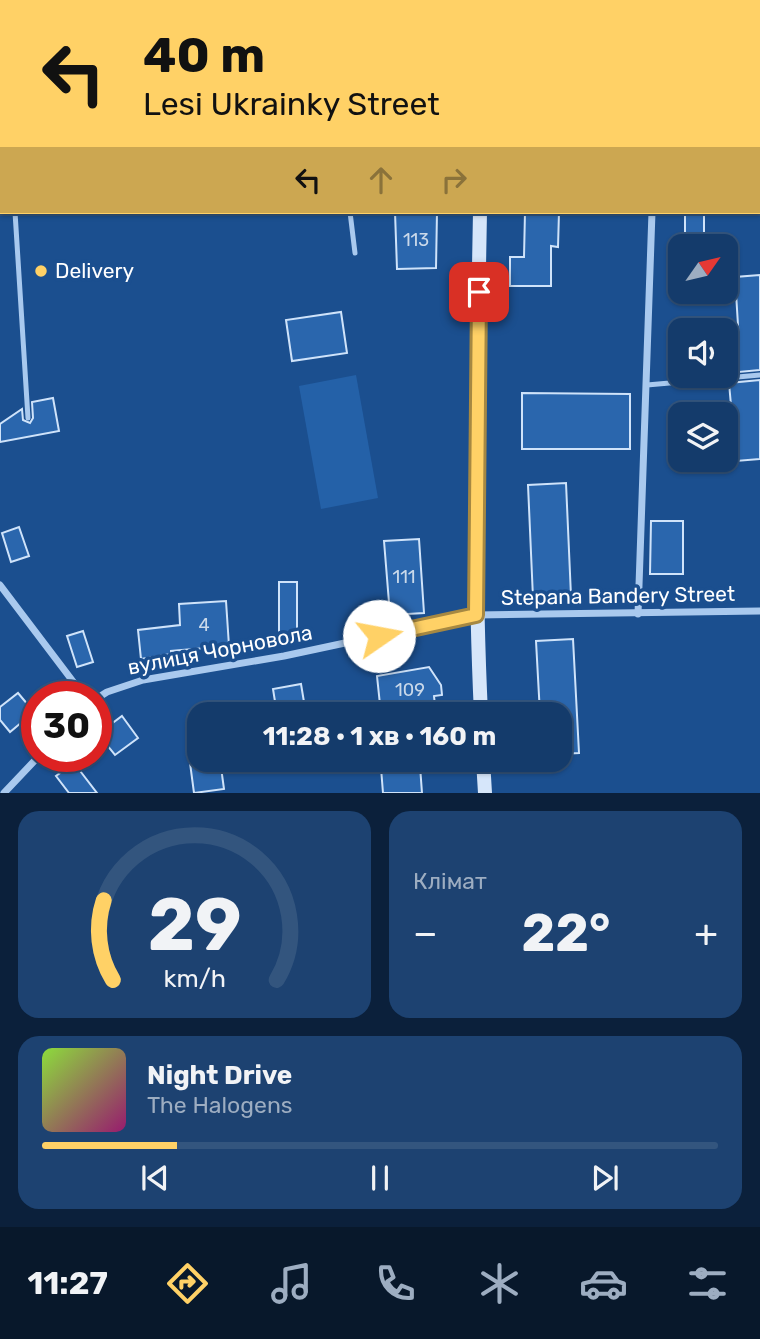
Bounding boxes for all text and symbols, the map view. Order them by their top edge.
text: 40 m [143,26,265,84]
icon: left [28,28,119,119]
text: Lesi Ukrainky Street [143,85,440,123]
icon: left [289,161,327,199]
icon: ahead [362,161,400,199]
icon: right [435,161,473,199]
house number: 113 [403,229,429,251]
north arrow [668,234,738,304]
map controls [668,234,738,472]
place label: Delivery [55,258,134,283]
pin [449,262,509,322]
marker: Delivery [33,263,49,279]
icon: arrive [460,273,498,311]
button: sound [668,318,738,388]
button: layers [668,402,738,472]
house number: 111 [392,566,416,588]
street label: Stepana Bandery Street [501,581,735,610]
position arrow [342,599,416,673]
house number: 4 [198,614,210,636]
street label: вулиця Чорновола [125,619,314,680]
house number: 109 [395,679,425,701]
speed limit sign: 30 [21,681,112,772]
text: 11:28 · 1 хв · 160 m [263,721,496,752]
text: Клімат [413,867,487,895]
text: 29 [148,883,241,969]
text: 22° [522,902,611,964]
text: − [413,910,438,956]
text: + [694,910,718,956]
text: km/h [163,964,226,993]
text: Night Drive [147,1060,292,1091]
text: The Halogens [147,1091,293,1119]
icon: previous [136,1159,174,1197]
icon: pause [361,1159,399,1197]
icon: next [586,1159,624,1197]
icon: directions [163,1259,212,1308]
icon: music [267,1259,316,1308]
icon: phone [371,1259,420,1308]
icon: climate [475,1259,524,1308]
icon: car [579,1259,628,1308]
icon: filters [683,1259,732,1308]
text: 11:27 [28,1264,108,1302]

